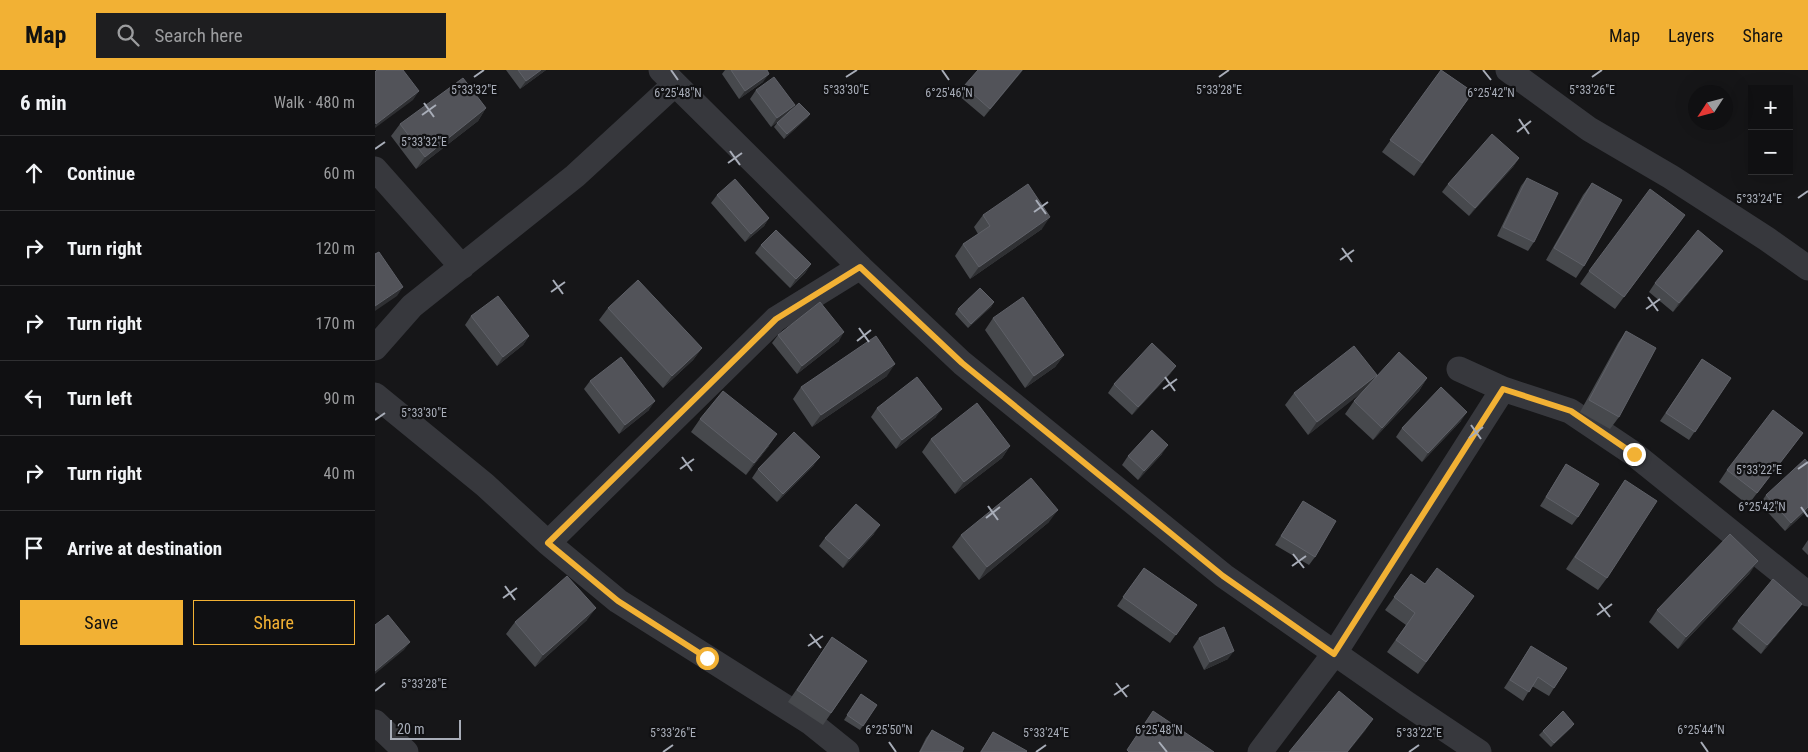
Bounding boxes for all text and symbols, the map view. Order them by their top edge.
search box [96,13,446,58]
text: Map [25,21,66,49]
icon: search [114,21,142,49]
text: Search here [154,24,243,47]
text: Map [1609,25,1640,46]
text: Layers [1668,25,1715,46]
text: Share [1743,25,1783,46]
text: 5°33'32"E [451,83,497,97]
text: 5°33'30"E [823,83,869,97]
text: 5°33'28"E [1196,83,1242,97]
text: 5°33'26"E [1569,83,1615,97]
north arrow [1688,85,1733,130]
map controls [1748,85,1793,175]
button: + [1748,85,1793,130]
text: 6°25'48"N [654,86,702,100]
text: 6°25'46"N [925,86,973,100]
text: 6°25'42"N [1467,86,1515,100]
text: 6 min [20,91,67,115]
text: Walk · 480 m [274,93,355,112]
button: − [1748,130,1793,175]
text: 5°33'32"E [401,135,447,149]
icon: ahead [20,159,48,187]
text: Continue [67,162,135,185]
text: 60 m [323,164,355,183]
text: 5°33'24"E [1736,192,1782,206]
icon: right [20,234,48,262]
text: Turn right [67,237,142,260]
text: 120 m [316,239,355,258]
icon: right [20,309,48,337]
text: Turn right [67,312,142,335]
text: 170 m [316,314,355,333]
icon: left [20,384,48,412]
text: Turn left [67,387,132,410]
text: 90 m [323,389,355,408]
text: 5°33'30"E [401,406,447,420]
route end [1623,443,1646,466]
icon: right [20,459,48,487]
text: Turn right [67,462,142,485]
text: 5°33'22"E [1736,463,1782,477]
text: 40 m [323,464,355,483]
text: 6°25'42"N [1738,500,1786,514]
icon: arrive [20,534,48,562]
text: Arrive at destination [67,537,222,560]
button: Save [20,600,183,645]
button: Share [193,600,355,645]
route start [696,647,719,670]
text: 5°33'28"E [401,677,447,691]
scale bar [390,717,461,740]
text: 20 m [397,721,425,737]
text: 6°25'50"N [865,723,913,737]
text: 6°25'48"N [1135,723,1183,737]
text: 6°25'44"N [1677,723,1725,737]
text: 5°33'26"E [650,726,696,740]
text: 5°33'24"E [1023,726,1069,740]
text: 5°33'22"E [1396,726,1442,740]

